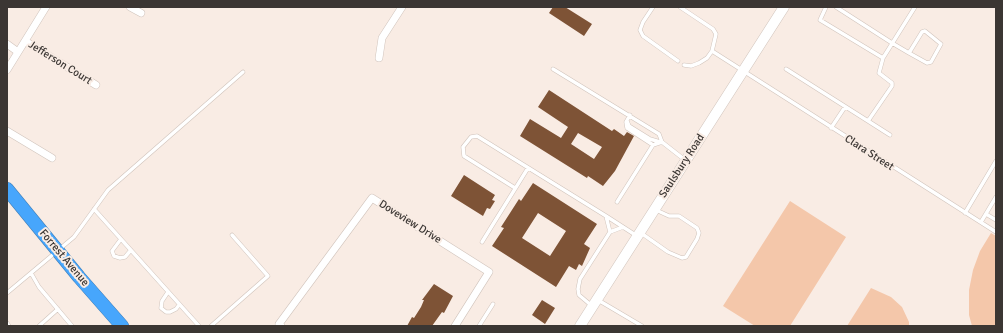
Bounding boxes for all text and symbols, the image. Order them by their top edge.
street label: Jefferson Court [26,38,94,88]
street label: Saulsbury Road [657,132,707,200]
street label: Clara Street [842,132,896,174]
street label: Doveview Drive [376,198,444,246]
street label: Forrest Avenue [36,227,92,289]

